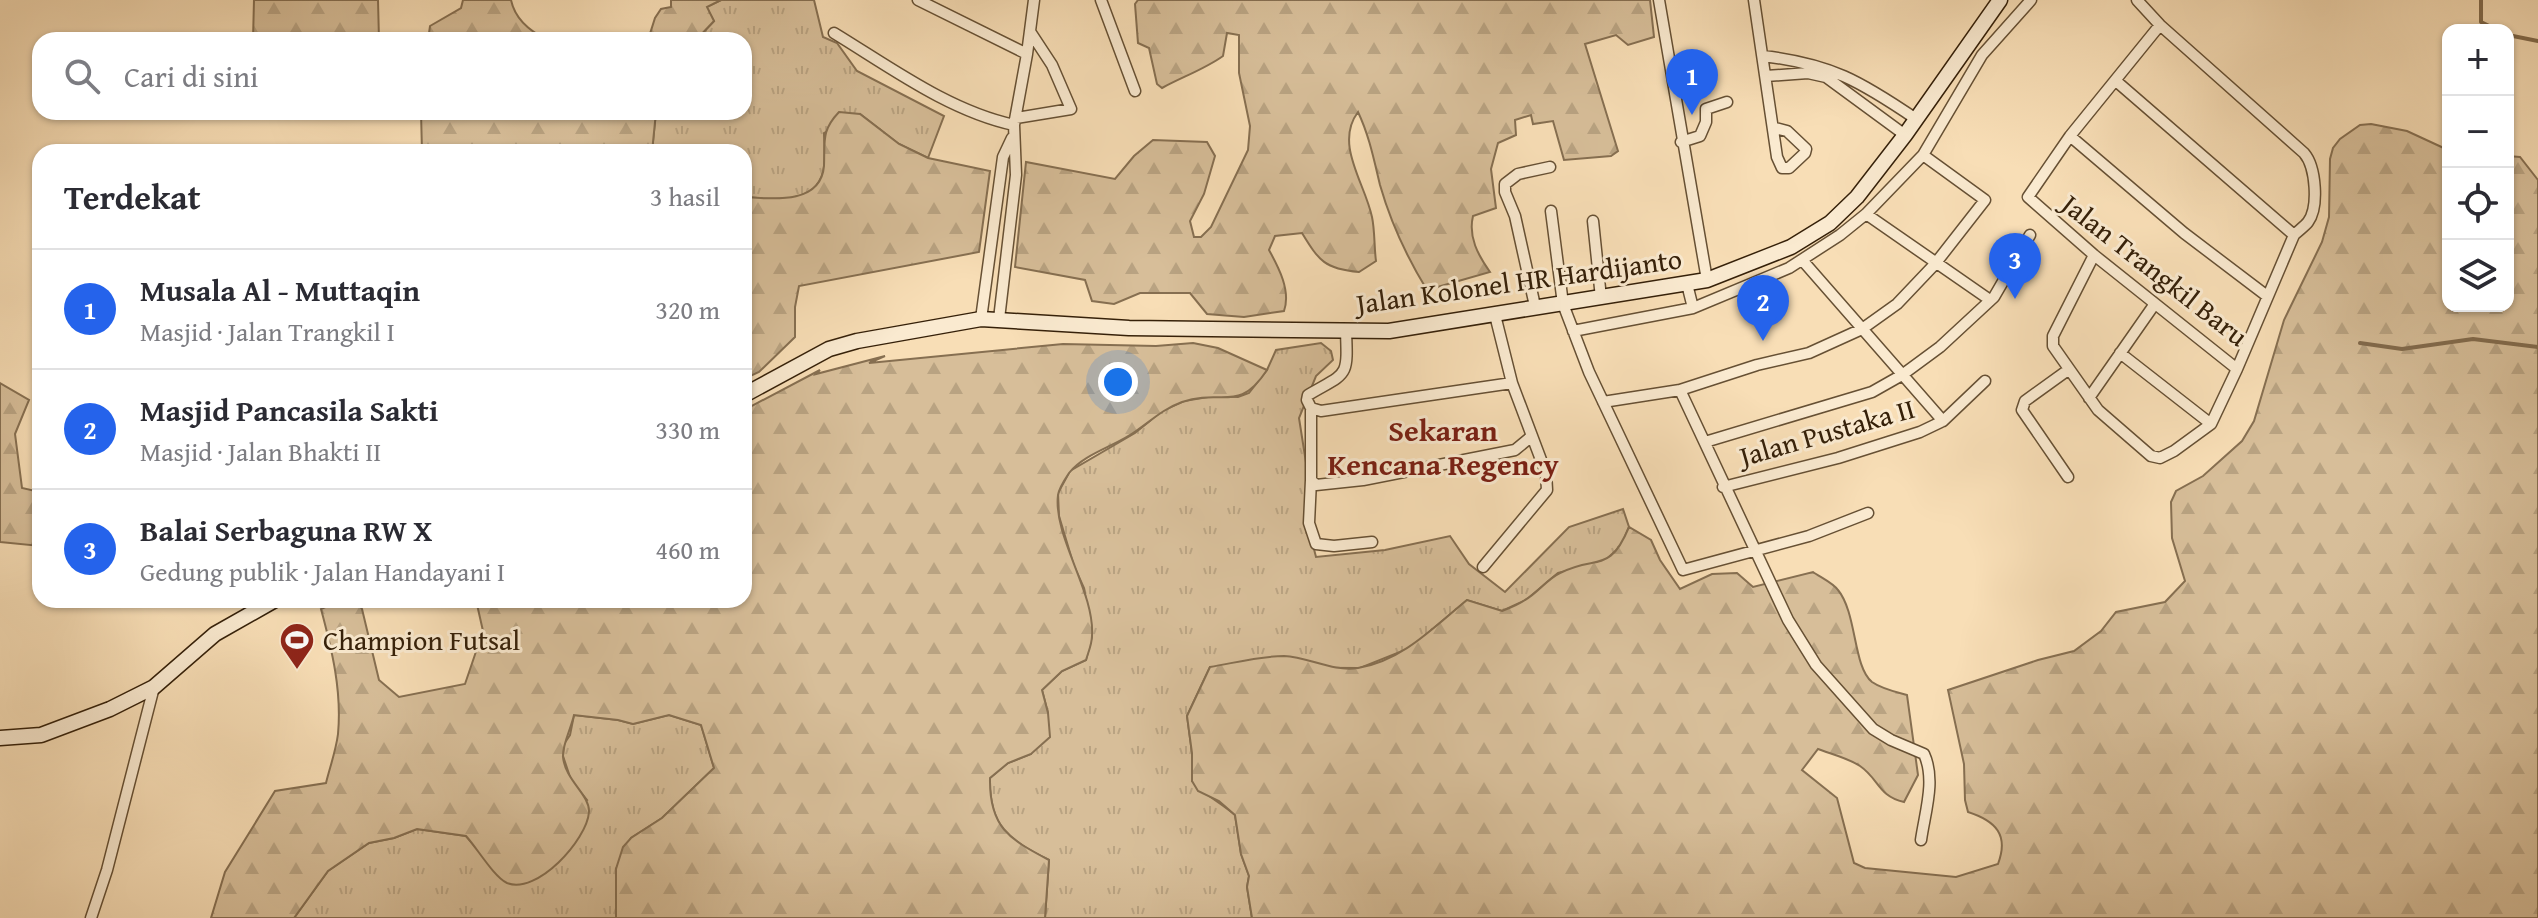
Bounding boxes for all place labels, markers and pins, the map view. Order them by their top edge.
pin: 1 [1666,49,1718,115]
pin: 3 [1989,233,2041,299]
pin: 2 [1737,275,1789,341]
place label: Champion Futsal [323,619,520,660]
sports icon: Champion Futsal [278,621,316,671]

